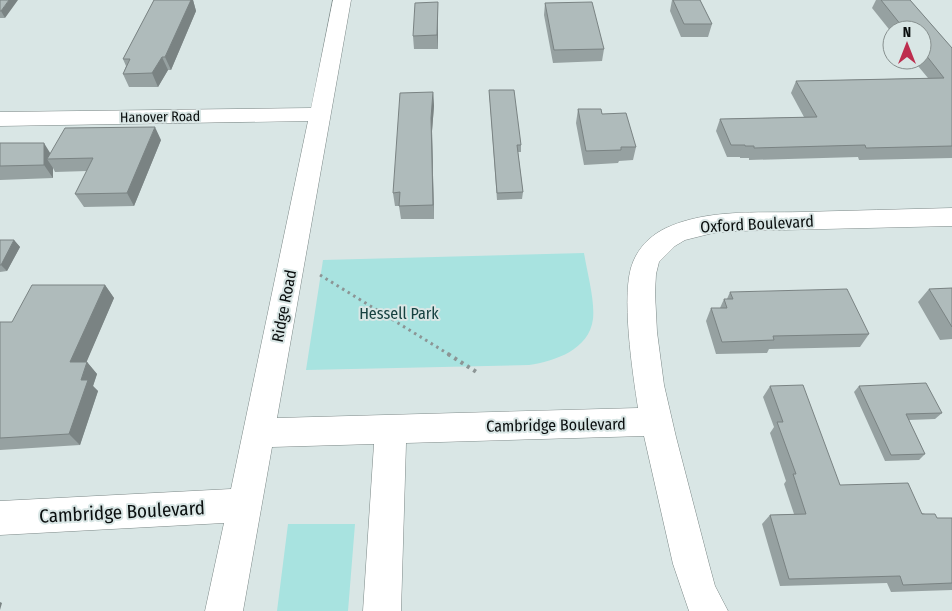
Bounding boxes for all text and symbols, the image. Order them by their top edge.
north arrow [882,20,932,70]
text: N [903,24,911,41]
street label: Hanover Road [120,108,200,126]
street label: Oxford Boulevard [700,212,814,236]
street label: Ridge Road [268,268,300,344]
park label: Hessell Park [359,304,439,323]
street label: Cambridge Boulevard [486,414,626,436]
street label: Cambridge Boulevard [39,496,205,528]

